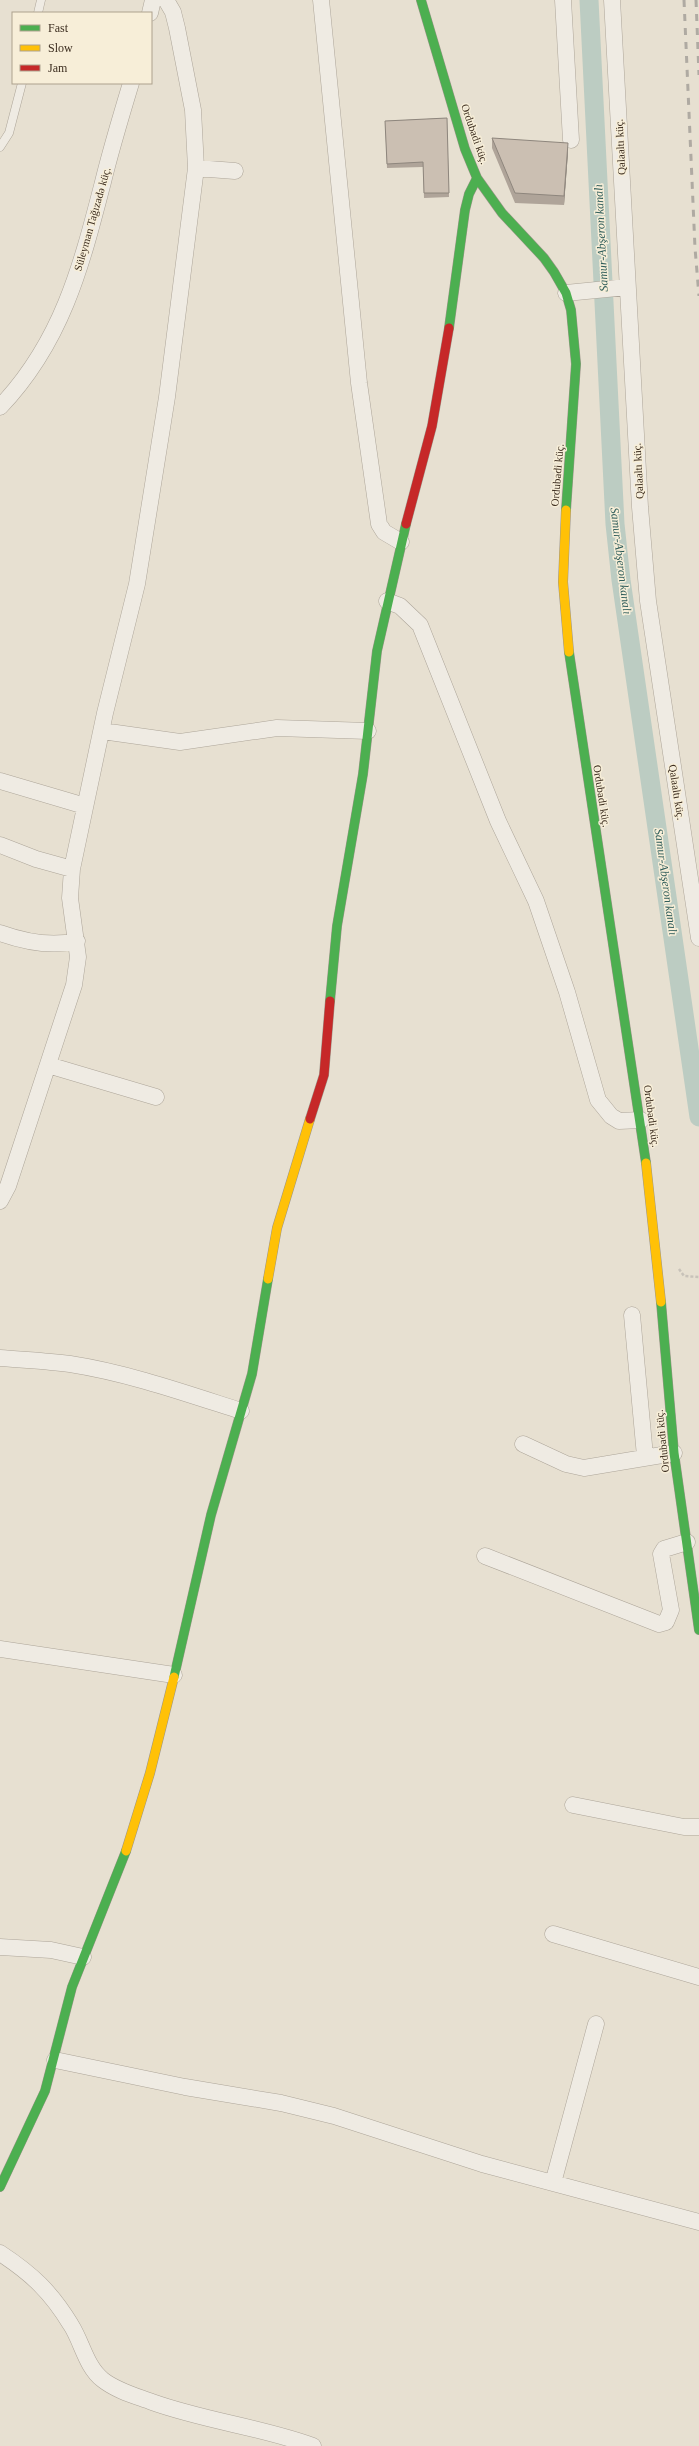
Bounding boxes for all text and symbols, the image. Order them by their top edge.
legend [12,12,152,84]
text: Fast [48,21,69,35]
text: Slow [48,41,73,55]
text: Jam [48,61,68,75]
street label: Ordubadi küç. [459,102,491,166]
street label: Qalaaltı küç. [613,118,627,175]
street label: Süleyman Tağızadə küç. [71,165,113,272]
water label: Samur-Abşeron kanalı [591,184,611,292]
street label: Qalaaltı küç. [631,442,645,499]
street label: Ordubadi küç. [548,443,566,507]
water label: Samur-Abşeron kanalı [607,507,635,615]
street label: Qalaaltı küç. [667,763,687,821]
street label: Ordubadi küç. [591,764,613,828]
water label: Samur-Abşeron kanalı [652,828,680,936]
street label: Ordubadi küç. [642,1084,662,1148]
street label: Ordubadi küç. [653,1409,671,1473]

